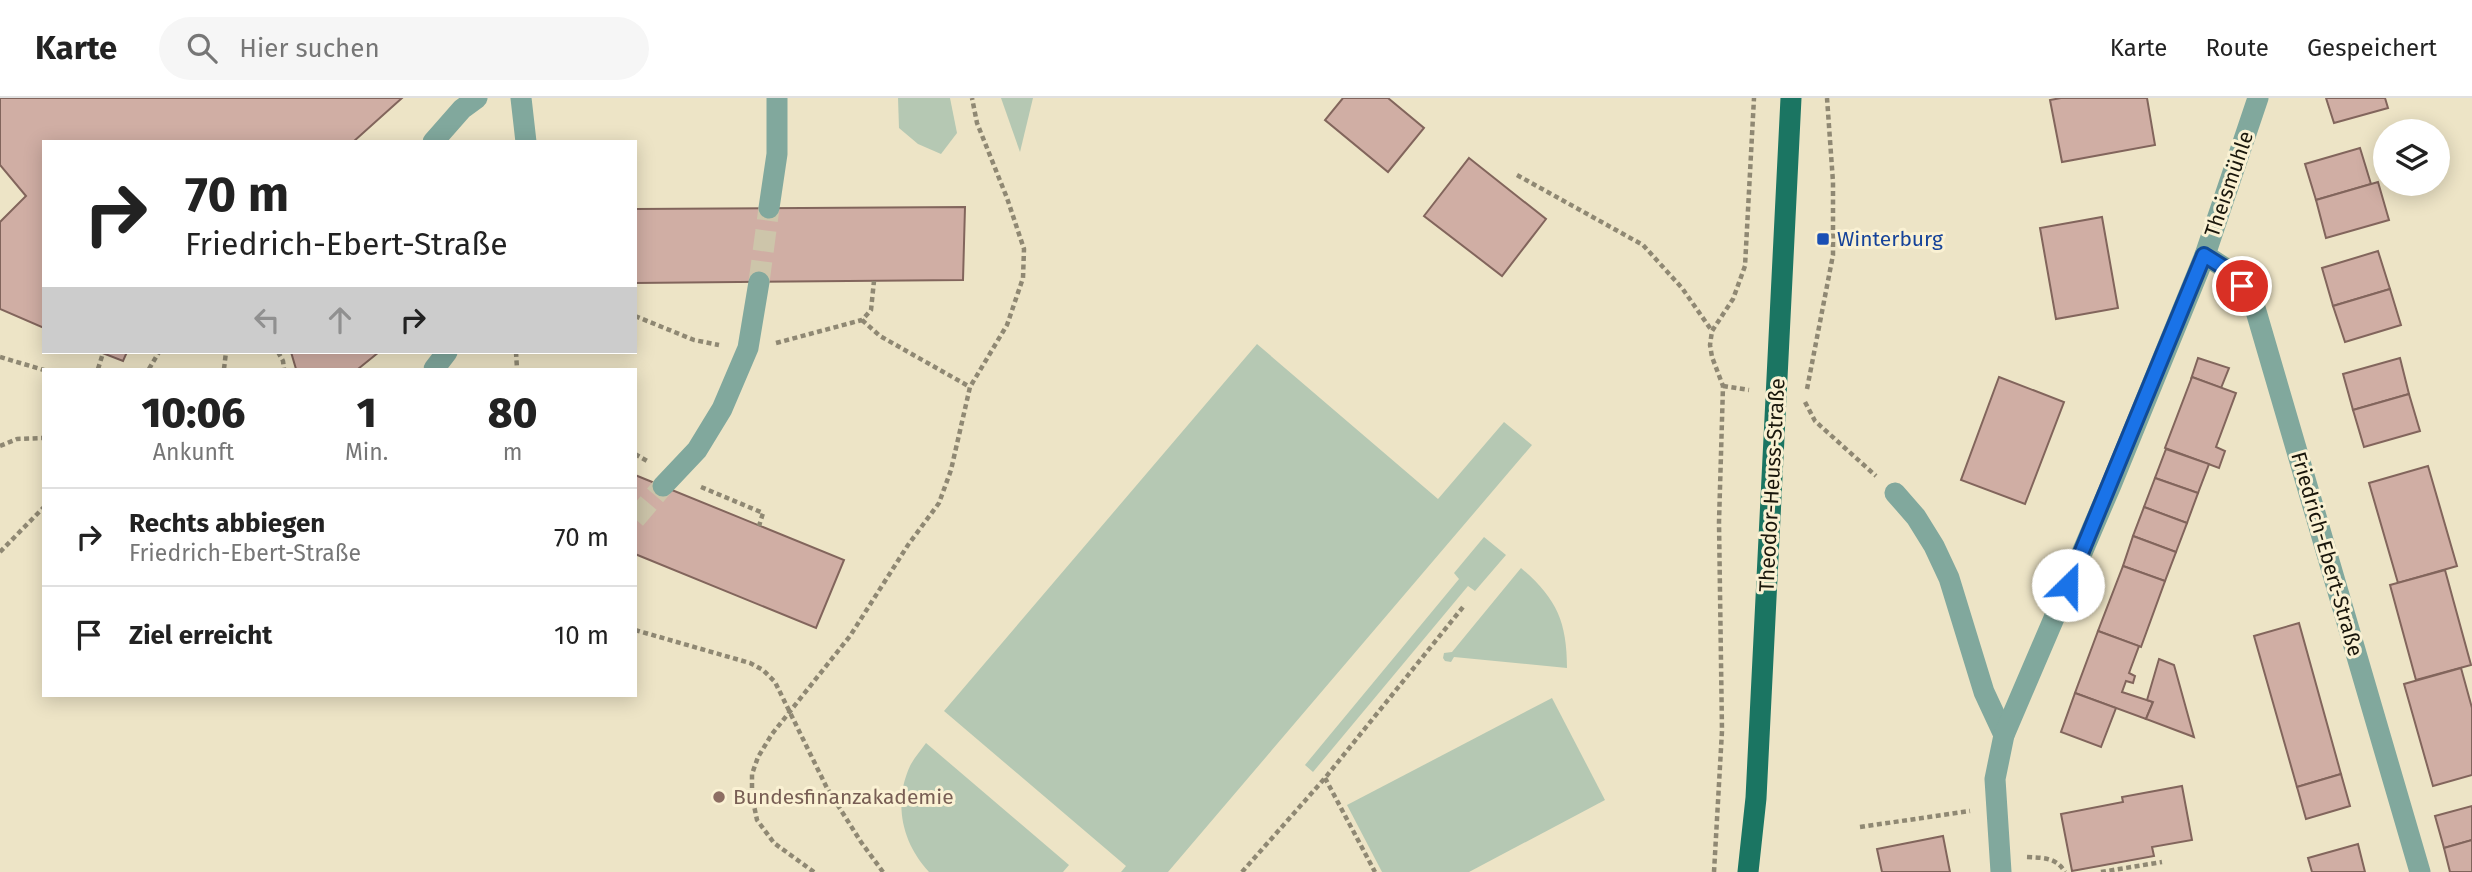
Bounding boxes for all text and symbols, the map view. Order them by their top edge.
search box [159,17,649,80]
text: Karte [35,28,117,68]
icon: search [183,29,221,67]
text: Hier suchen [239,33,380,64]
text: Karte [2110,34,2167,62]
text: Route [2205,34,2269,62]
text: Gespeichert [2307,34,2437,62]
map controls [2373,119,2450,196]
button: layers [2373,119,2450,196]
street label: Theismühle [2199,128,2259,240]
text: 70 m [185,165,289,224]
icon: right [70,168,161,259]
text: Friedrich-Ebert-Straße [185,225,508,263]
place label: Winterburg [1837,226,1943,252]
marker: Winterburg [1815,231,1831,247]
pin [2212,256,2272,316]
icon: arrive [2223,267,2261,305]
icon: left [248,301,286,339]
icon: ahead [321,301,359,339]
icon: right [394,301,432,339]
street label: Theodor-Heuss-Straße [1753,377,1791,593]
text: 10:06 [141,388,245,438]
text: 1 [357,388,377,438]
text: 80 [488,388,538,438]
text: Ankunft [153,438,234,466]
text: Min. [345,438,388,466]
text: m [503,438,522,466]
street label: Friedrich-Ebert-Straße [2285,449,2369,659]
text: Rechts abbiegen [129,508,325,539]
icon: right [70,518,108,556]
text: 70 m [554,522,609,553]
text: Friedrich-Ebert-Straße [129,539,361,567]
position arrow [2031,548,2105,622]
icon: arrive [70,616,108,654]
text: Ziel erreicht [129,620,272,651]
text: 10 m [554,620,609,651]
place label: Bundesfinanzakademie [733,784,954,810]
marker: Bundesfinanzakademie [711,789,727,805]

